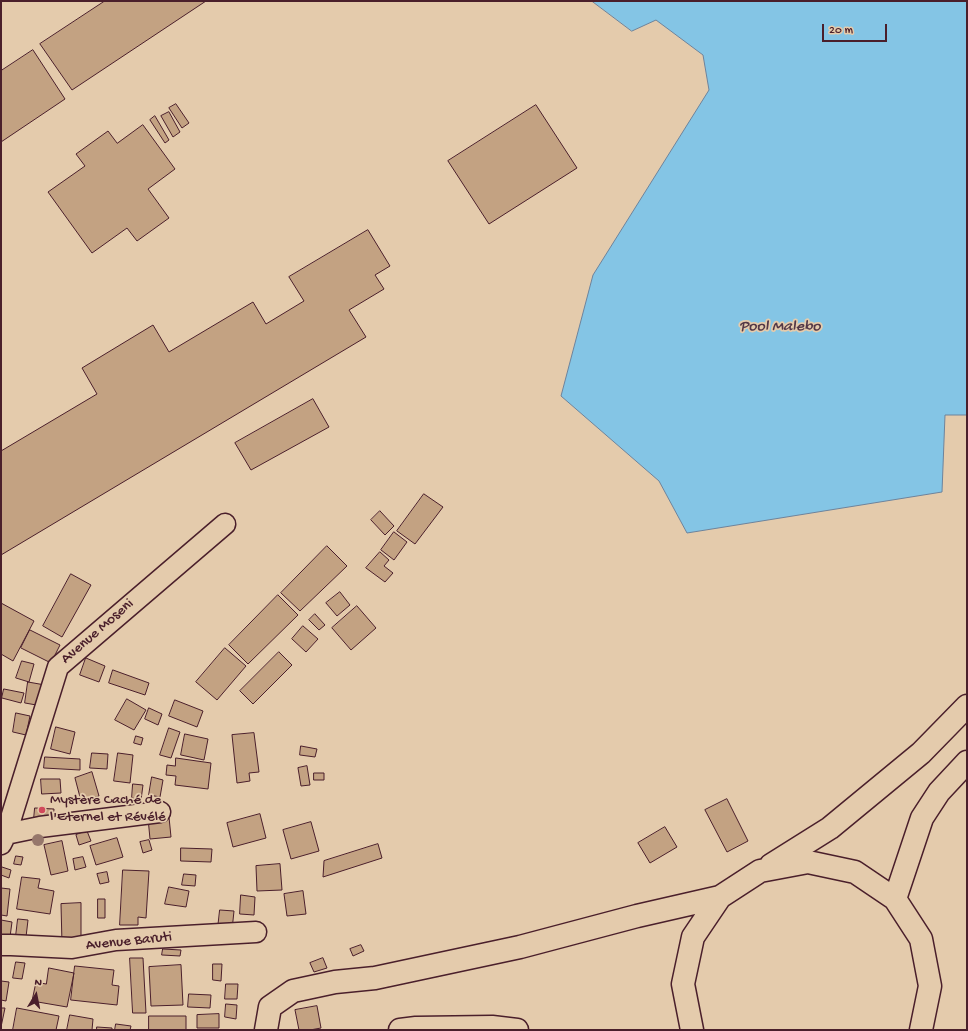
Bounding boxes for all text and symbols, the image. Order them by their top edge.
scale bar [824,16,889,42]
text: 20 m [829,24,853,38]
water label: Pool Malebo [739,318,821,338]
street label: Avenue Moseni [58,596,138,668]
place label: Mystère Caché de l'Eternel et Révélé [50,792,166,827]
marker: Mystère Caché de l'Eternel et Révélé [37,805,47,815]
street label: Avenue Baruti [85,929,173,955]
north arrow [16,975,56,1015]
text: N [34,977,43,990]

